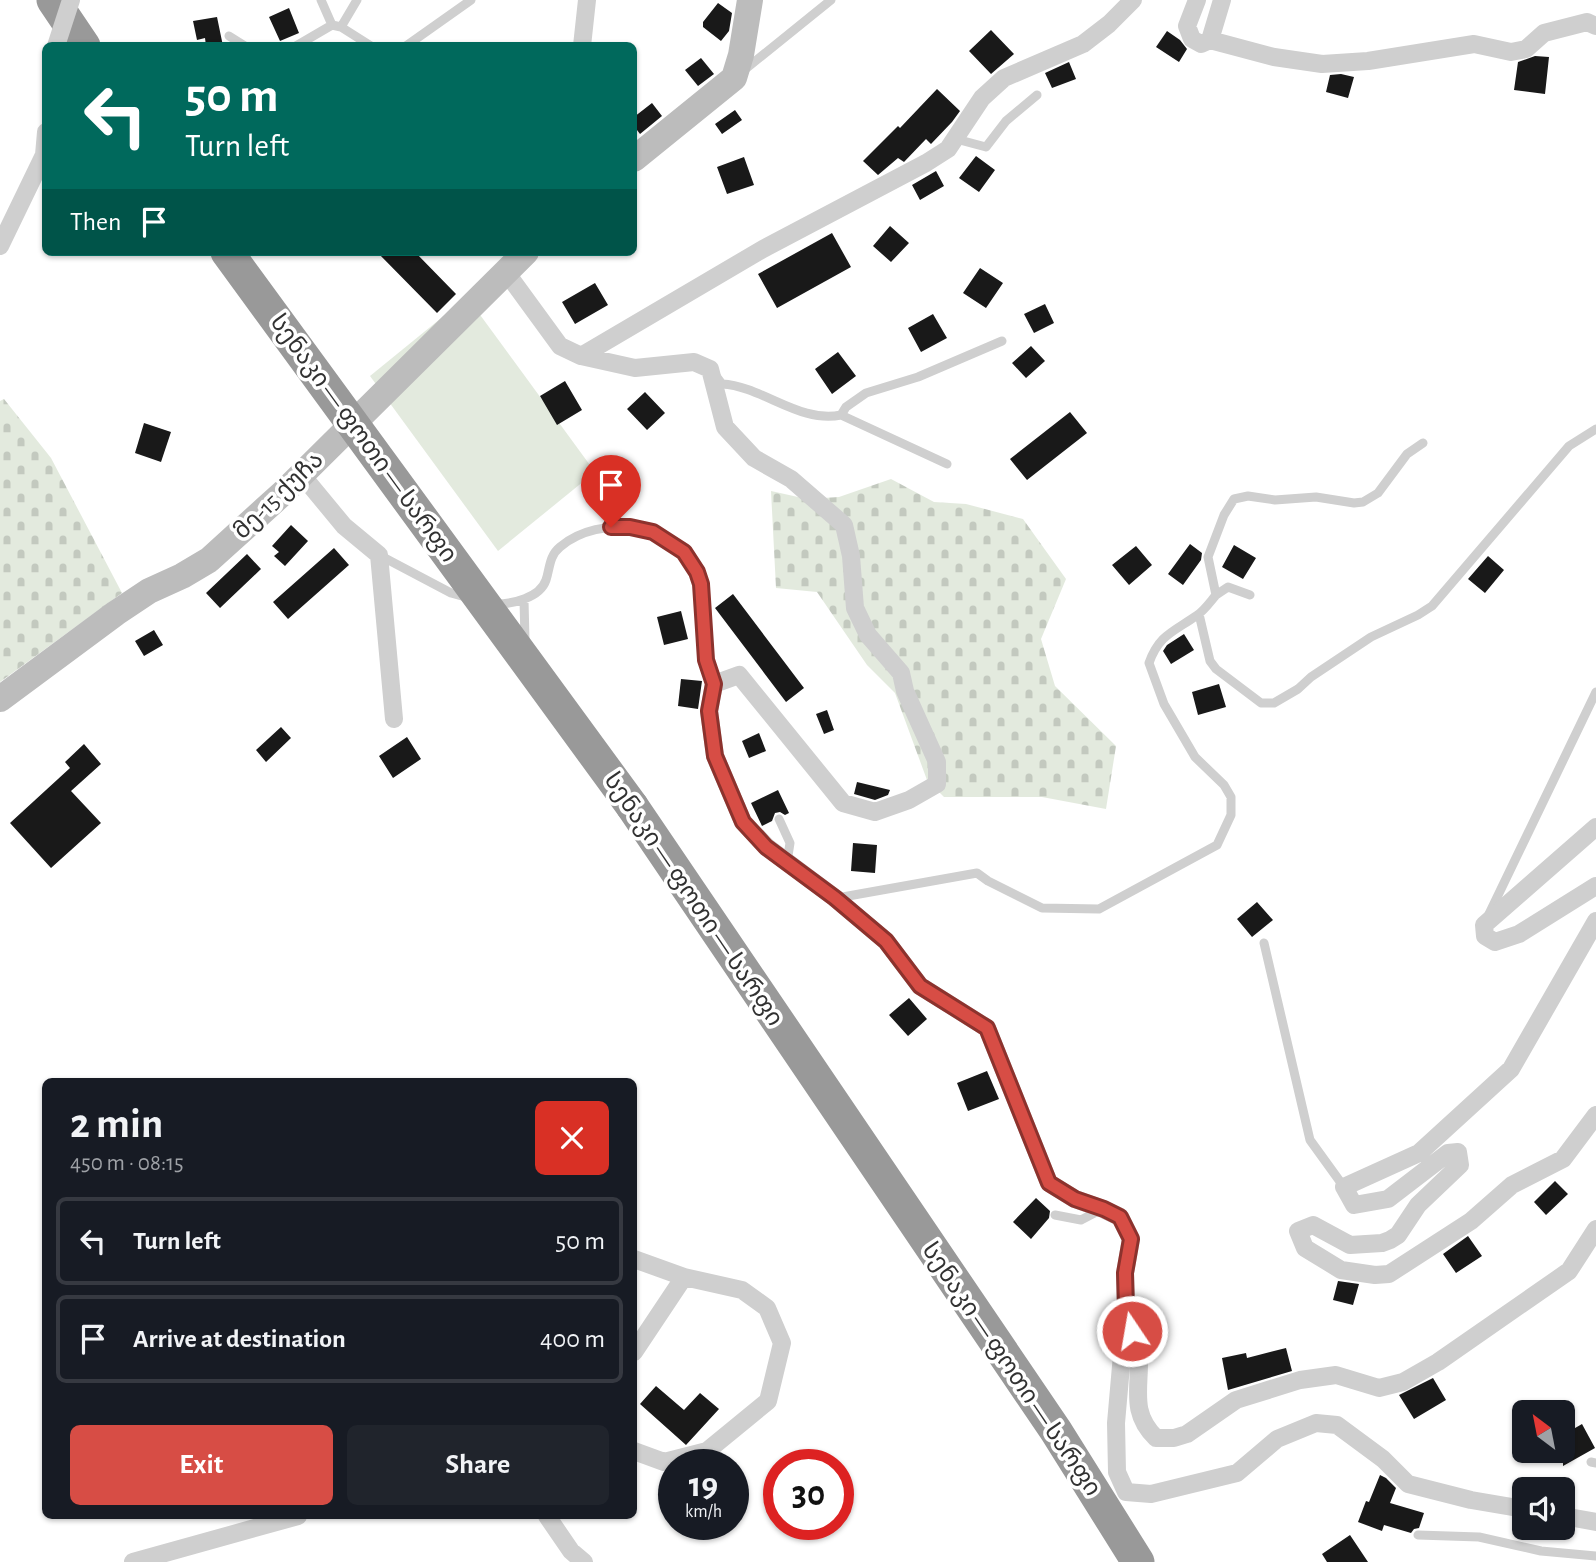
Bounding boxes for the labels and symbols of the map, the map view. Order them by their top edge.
street label: სენაკი — ფოთი — სარფი [265,310,461,567]
street label: მე-15 ქუჩა [229,448,329,545]
pin [581,455,641,527]
street label: სენაკი — ფოთი — სარფი [599,769,787,1031]
street label: სენაკი — ფოთი — სარფი [917,1239,1105,1501]
position arrow [1095,1294,1169,1368]
north arrow [1512,1400,1575,1463]
speed limit sign: 30 [763,1449,854,1540]

